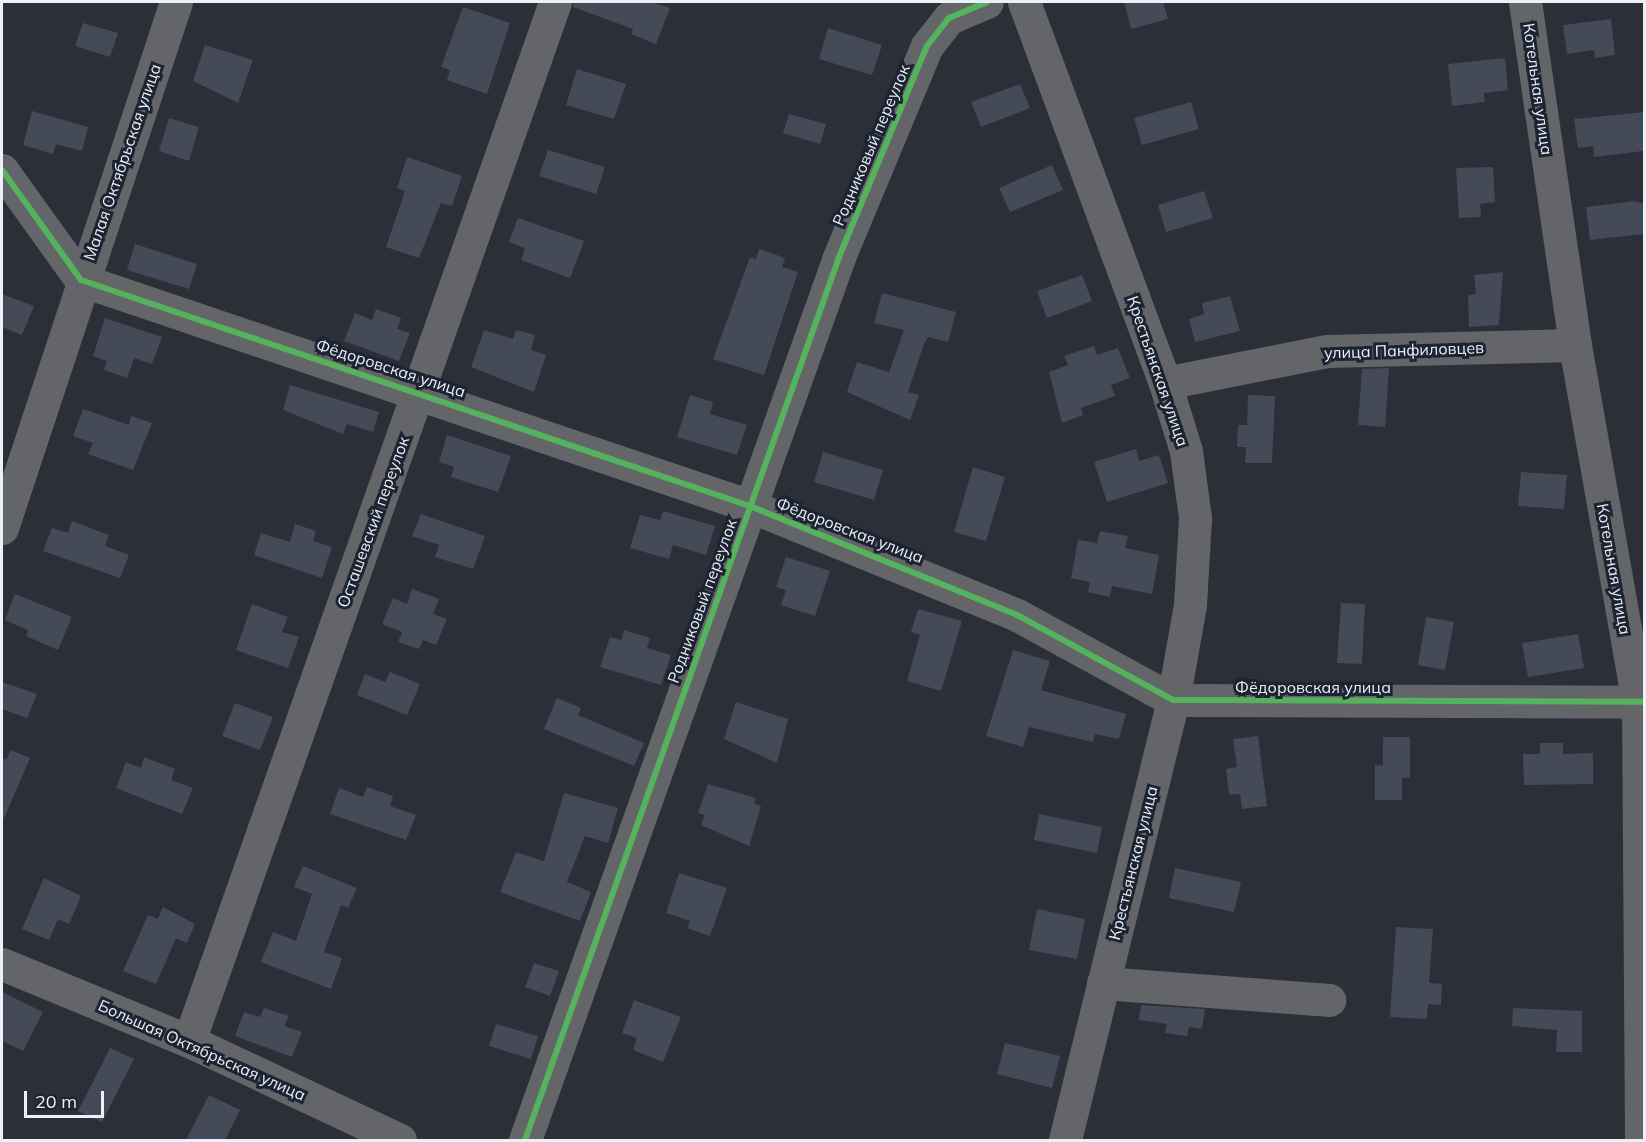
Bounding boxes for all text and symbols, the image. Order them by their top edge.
street label: Котельная улица [1519,22,1557,156]
street label: Малая Октябрьская улица [79,61,165,263]
street label: Родниковый переулок [828,62,914,228]
street label: Крестьянская улица [1123,293,1193,449]
street label: Фёдоровская улица [314,335,468,401]
street label: улица Панфиловцев [1324,338,1484,362]
street label: Осташевский переулок [333,434,413,610]
street label: Фёдоровская улица [774,493,926,567]
street label: Котельная улица [1593,502,1635,636]
street label: Родниковый переулок [663,516,741,686]
street label: Фёдоровская улица [1235,677,1391,697]
street label: Крестьянская улица [1105,784,1161,942]
street label: Большая Октябрьская улица [95,996,309,1104]
scale bar [27,1079,106,1117]
text: 20 m [35,1090,77,1113]

